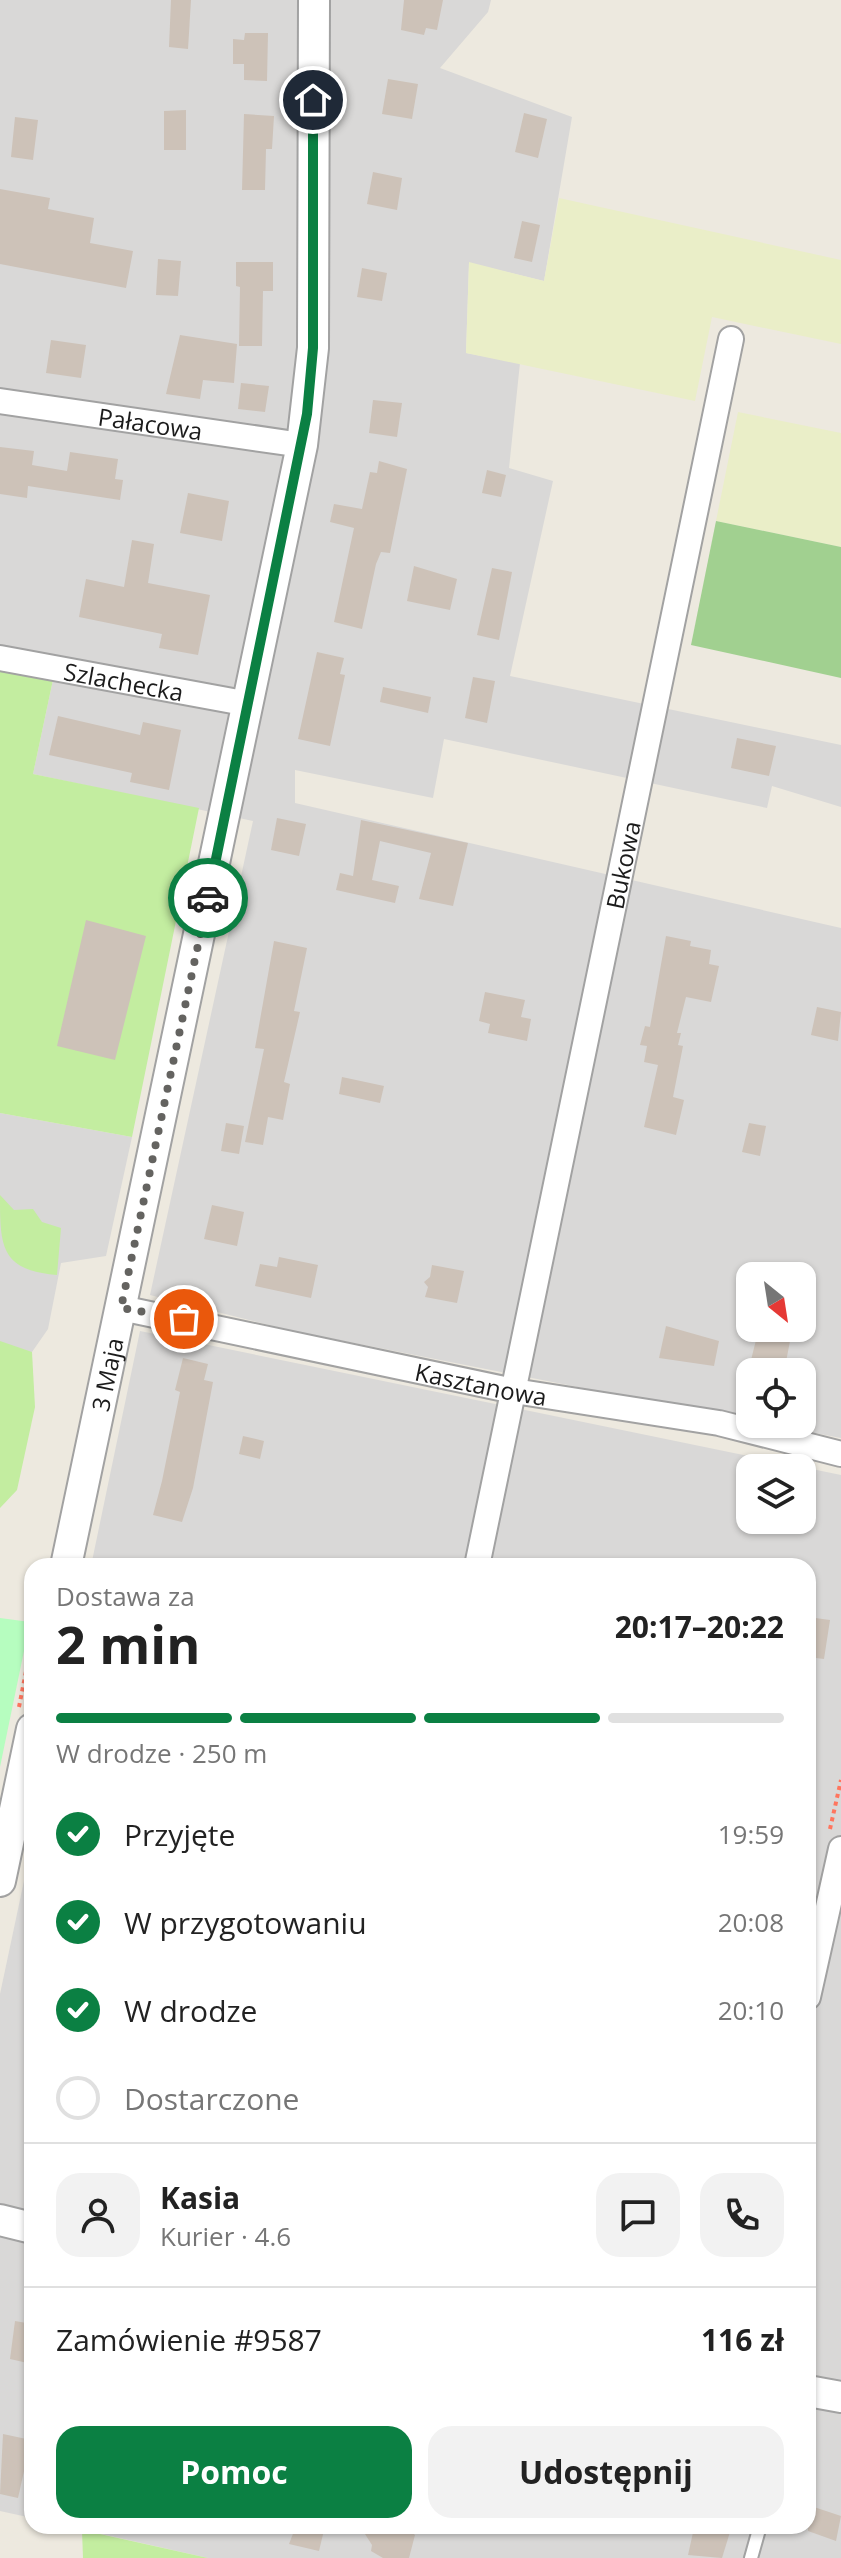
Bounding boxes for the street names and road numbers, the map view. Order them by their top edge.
street label: Pałacowa [96,399,205,447]
street label: Szlachecka [61,654,186,708]
street label: Bukowa [597,818,647,912]
street label: 3 Maja [83,1334,130,1414]
street label: Kasztanowa [412,1354,549,1412]

